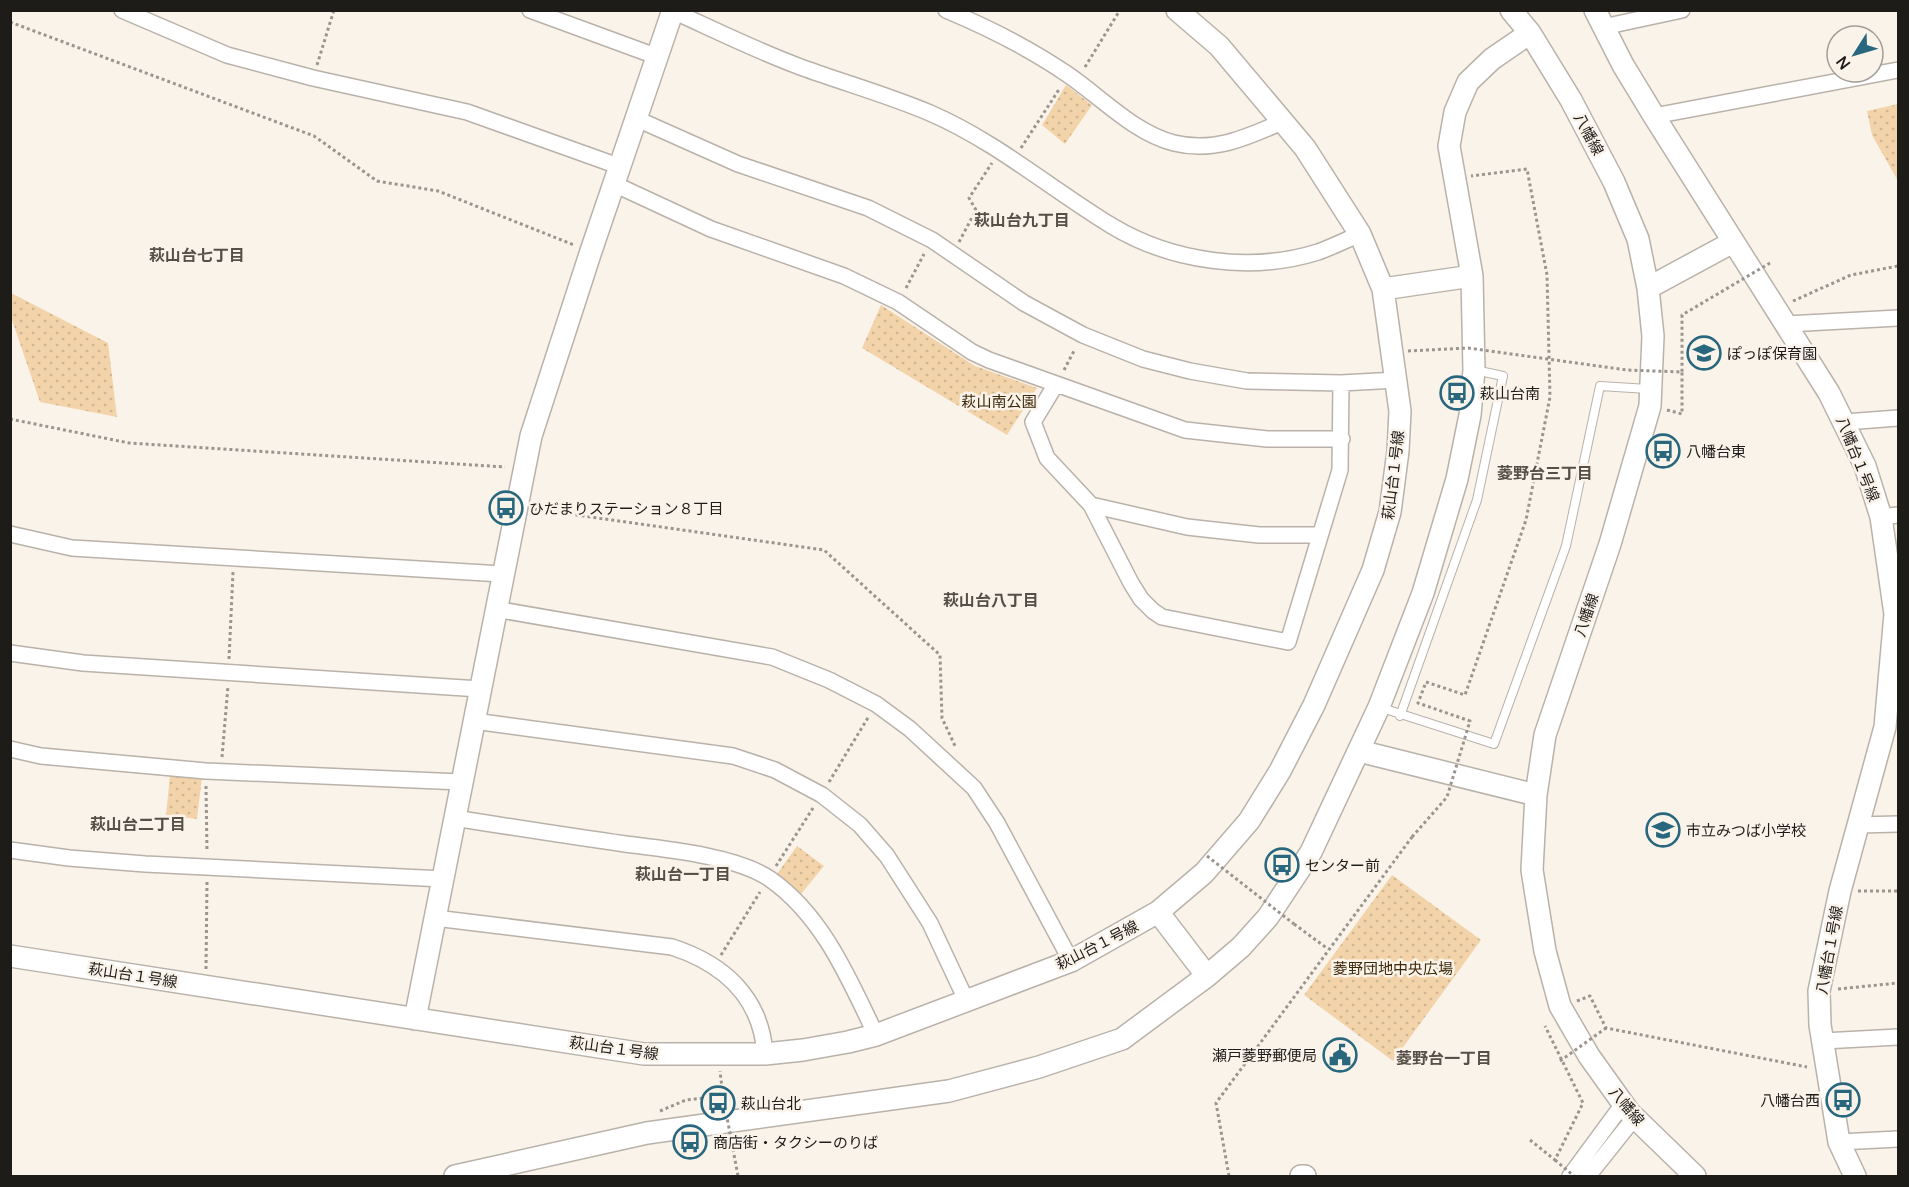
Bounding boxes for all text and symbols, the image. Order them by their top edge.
north arrow [1825,24,1885,84]
text: N [1831,52,1855,74]
street label: 八幡線 [1569,109,1609,159]
district label: 萩山台九丁目 [974,209,1070,231]
district label: 萩山台七丁目 [149,244,245,266]
school or university icon: ぽっぽ保育園 [1686,335,1722,371]
place label: ぽっぽ保育園 [1727,343,1817,364]
bus stop icon: 萩山台南 [1439,375,1475,411]
place label: 萩山台南 [1480,383,1540,404]
park label: 萩山南公園 [961,391,1037,412]
street label: 八幡台１号線 [1831,413,1885,505]
street label: 萩山台１号線 [1377,429,1409,521]
bus stop icon: 八幡台東 [1645,433,1681,469]
place label: 八幡台東 [1686,441,1746,462]
district label: 菱野台三丁目 [1497,462,1593,484]
bus stop icon: ひだまりステーション８丁目 [488,490,524,526]
place label: ひだまりステーション８丁目 [529,498,723,519]
district label: 萩山台八丁目 [943,589,1039,611]
street label: 八幡線 [1569,590,1603,640]
school or university icon: 市立みつば小学校 [1645,812,1681,848]
district label: 萩山台二丁目 [90,813,186,835]
place label: 市立みつば小学校 [1686,820,1806,841]
bus stop icon: センター前 [1264,847,1300,883]
place label: センター前 [1305,855,1380,876]
district label: 萩山台一丁目 [635,863,731,885]
street label: 八幡台１号線 [1811,904,1847,996]
street label: 萩山台１号線 [1052,915,1142,975]
street label: 萩山台１号線 [87,958,179,992]
park label: 菱野団地中央広場 [1333,958,1453,979]
street label: 萩山台１号線 [568,1031,660,1065]
public building icon: 瀬戸菱野郵便局 [1322,1037,1358,1073]
place label: 瀬戸菱野郵便局 [1212,1045,1317,1066]
district label: 菱野台一丁目 [1396,1047,1492,1069]
street label: 八幡線 [1604,1082,1650,1130]
bus stop icon: 八幡台西 [1825,1082,1861,1118]
bus stop icon: 萩山台北 [700,1085,736,1121]
place label: 八幡台西 [1760,1090,1820,1111]
place label: 萩山台北 [741,1093,801,1114]
bus stop icon: 商店街・タクシーのりば [672,1124,708,1160]
place label: 商店街・タクシーのりば [713,1132,878,1153]

